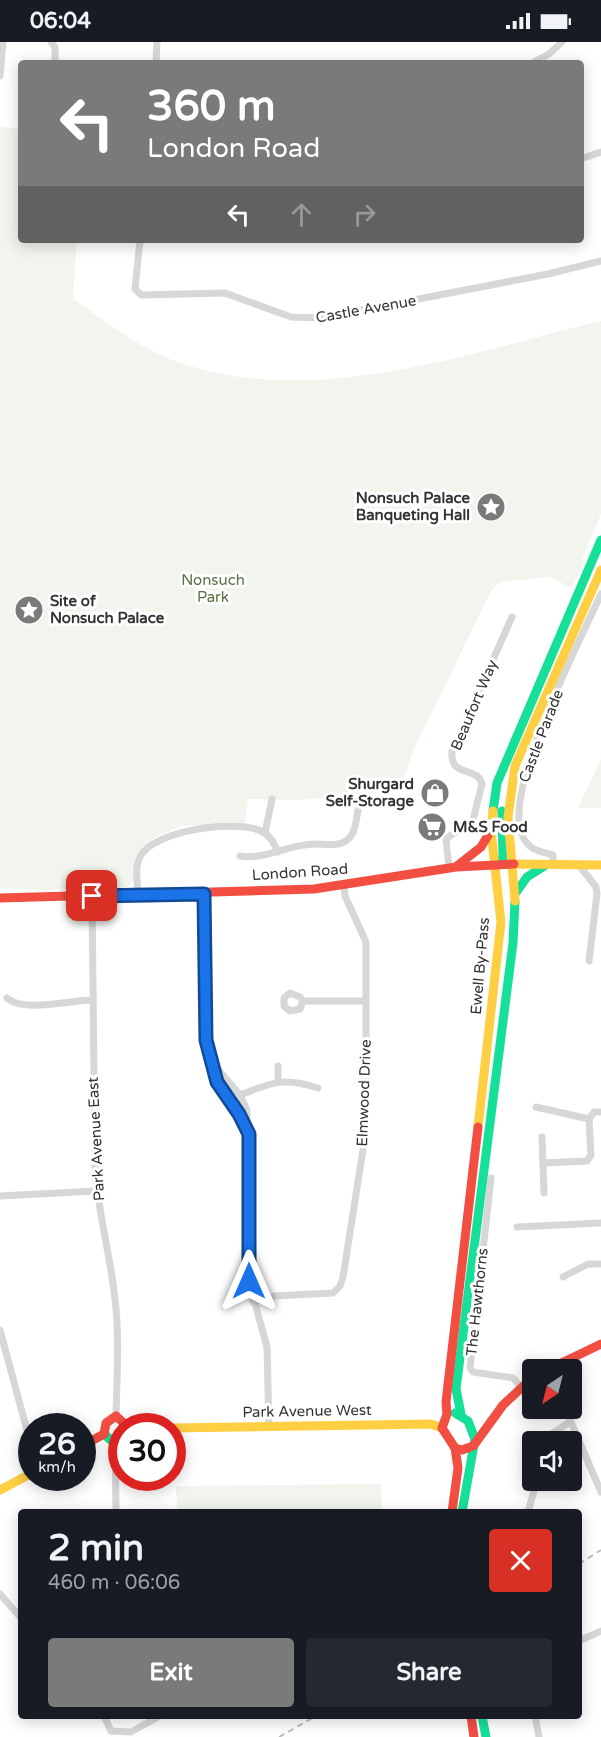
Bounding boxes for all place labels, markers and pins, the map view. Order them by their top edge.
place label: Nonsuch Palace Banqueting Hall [356,489,471,525]
place icon: Nonsuch Palace Banqueting Hall [475,491,507,523]
place label: Site of Nonsuch Palace [50,592,165,627]
place icon: Site of Nonsuch Palace [13,594,45,626]
place label: Shurgard Self-Storage [326,775,415,811]
shop icon: Shurgard Self-Storage [419,777,451,809]
supermarket icon: M&S Food [416,811,448,843]
place label: M&S Food [453,818,528,836]
pin [66,870,117,921]

